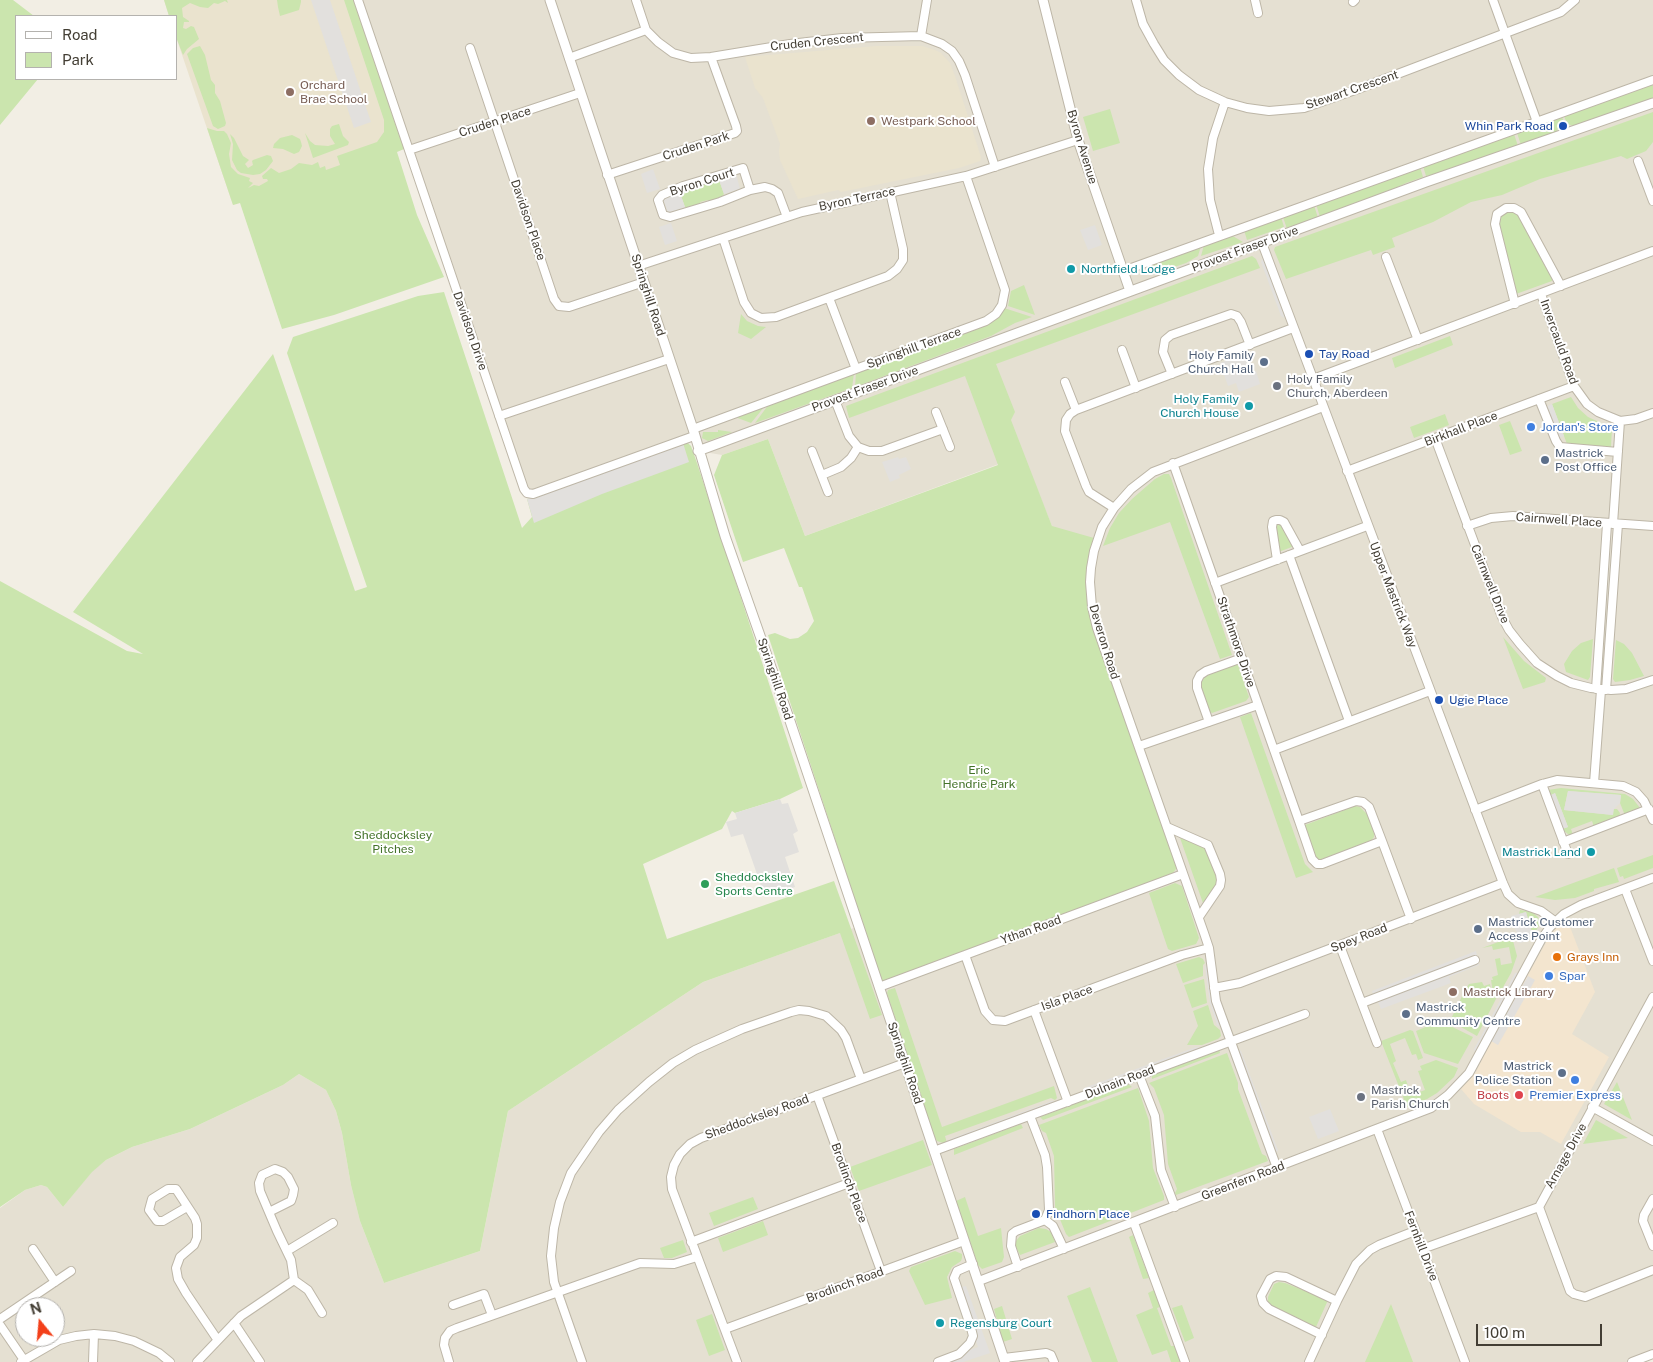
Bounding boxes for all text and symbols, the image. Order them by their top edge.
legend [15,15,178,80]
text: Road [62,26,98,43]
street label: Cruden Crescent [769,30,865,54]
text: Park [62,51,94,68]
street label: Stewart Crescent [1304,67,1400,113]
place label: Orchard Brae School [300,78,367,106]
marker: Orchard Brae School [284,86,296,98]
street label: Cruden Place [457,104,533,140]
street label: Byron Avenue [1064,108,1100,186]
place label: Westpark School [881,114,976,128]
marker: Westpark School [865,115,877,127]
place label: Whin Park Road [1465,119,1553,133]
marker: Whin Park Road [1557,120,1569,132]
street label: Cruden Park [661,128,731,164]
street label: Byron Court [668,165,736,199]
street label: Davidson Place [507,178,549,262]
street label: Byron Terrace [817,184,897,214]
street label: Provost Fraser Drive [1190,223,1300,275]
street label: Springhill Road [628,252,668,338]
place label: Northfield Lodge [1081,262,1175,276]
marker: Northfield Lodge [1065,263,1077,275]
street label: Davidson Drive [450,290,490,372]
street label: Invercauld Road [1537,298,1581,386]
street label: Springhill Terrace [865,324,963,372]
place label: Tay Road [1319,347,1370,361]
place label: Holy Family Church Hall [1188,348,1254,376]
marker: Tay Road [1303,348,1315,360]
marker: Holy Family Church Hall [1258,356,1270,368]
street label: Provost Fraser Drive [810,363,920,415]
place label: Holy Family Church, Aberdeen [1287,372,1388,400]
marker: Holy Family Church, Aberdeen [1271,380,1283,392]
place label: Holy Family Church House [1160,392,1239,420]
marker: Holy Family Church House [1243,400,1255,412]
street label: Birkhall Place [1422,408,1500,450]
place label: Jordan's Store [1541,420,1619,434]
marker: Jordan's Store [1525,421,1537,433]
place label: Mastrick Post Office [1555,446,1617,474]
marker: Mastrick Post Office [1539,454,1551,466]
street label: Cairnwell Place [1515,510,1603,530]
street label: Upper Mastrick Way [1366,540,1420,650]
street label: Cairnwell Drive [1468,542,1512,626]
street label: Strathmore Drive [1214,595,1258,689]
street label: Deveron Road [1086,603,1122,681]
street label: Springhill Road [754,636,796,722]
place label: Ugie Place [1449,693,1508,707]
marker: Ugie Place [1433,694,1445,706]
park label: Eric Hendrie Park [942,763,1016,791]
park label: Sheddocksley Pitches [354,828,432,856]
place label: Mastrick Land [1502,845,1581,859]
marker: Mastrick Land [1585,846,1597,858]
place label: Sheddocksley Sports Centre [715,870,793,898]
marker: Sheddocksley Sports Centre [699,878,711,890]
street label: Ythan Road [999,912,1063,948]
place label: Mastrick Customer Access Point [1488,915,1594,943]
street label: Spey Road [1329,921,1389,955]
marker: Mastrick Customer Access Point [1472,923,1484,935]
place label: Grays Inn [1567,950,1619,964]
marker: Grays Inn [1551,951,1563,963]
place label: Spar [1559,969,1585,983]
marker: Spar [1543,970,1555,982]
street label: Isla Place [1039,982,1095,1014]
place label: Mastrick Library [1463,985,1554,999]
marker: Mastrick Library [1447,986,1459,998]
place label: Mastrick Community Centre [1416,1000,1520,1028]
marker: Mastrick Community Centre [1400,1008,1412,1020]
street label: Springhill Road [884,1020,926,1106]
place label: Mastrick Police Station [1475,1059,1552,1087]
street label: Dulnain Road [1083,1062,1157,1102]
marker: Mastrick Police Station [1556,1067,1568,1079]
marker: Premier Express [1569,1074,1581,1086]
place label: Mastrick Parish Church [1371,1083,1449,1111]
place label: Boots [1477,1088,1509,1102]
place label: Premier Express [1529,1088,1621,1102]
marker: Boots [1513,1089,1525,1101]
street label: Sheddocksley Road [703,1091,811,1143]
marker: Mastrick Parish Church [1355,1091,1367,1103]
street label: Arnage Drive [1542,1121,1590,1191]
street label: Brodinch Place [828,1141,870,1225]
street label: Greenfern Road [1199,1158,1287,1204]
place label: Findhorn Place [1046,1207,1130,1221]
marker: Findhorn Place [1030,1208,1042,1220]
street label: Fernhill Drive [1401,1209,1441,1283]
street label: Brodinch Road [804,1264,886,1306]
north arrow [15,1297,65,1347]
text: N [28,1299,43,1318]
scale bar [1478,1314,1604,1346]
place label: Regensburg Court [950,1316,1052,1330]
marker: Regensburg Court [934,1317,946,1329]
text: 100 m [1484,1324,1525,1341]

